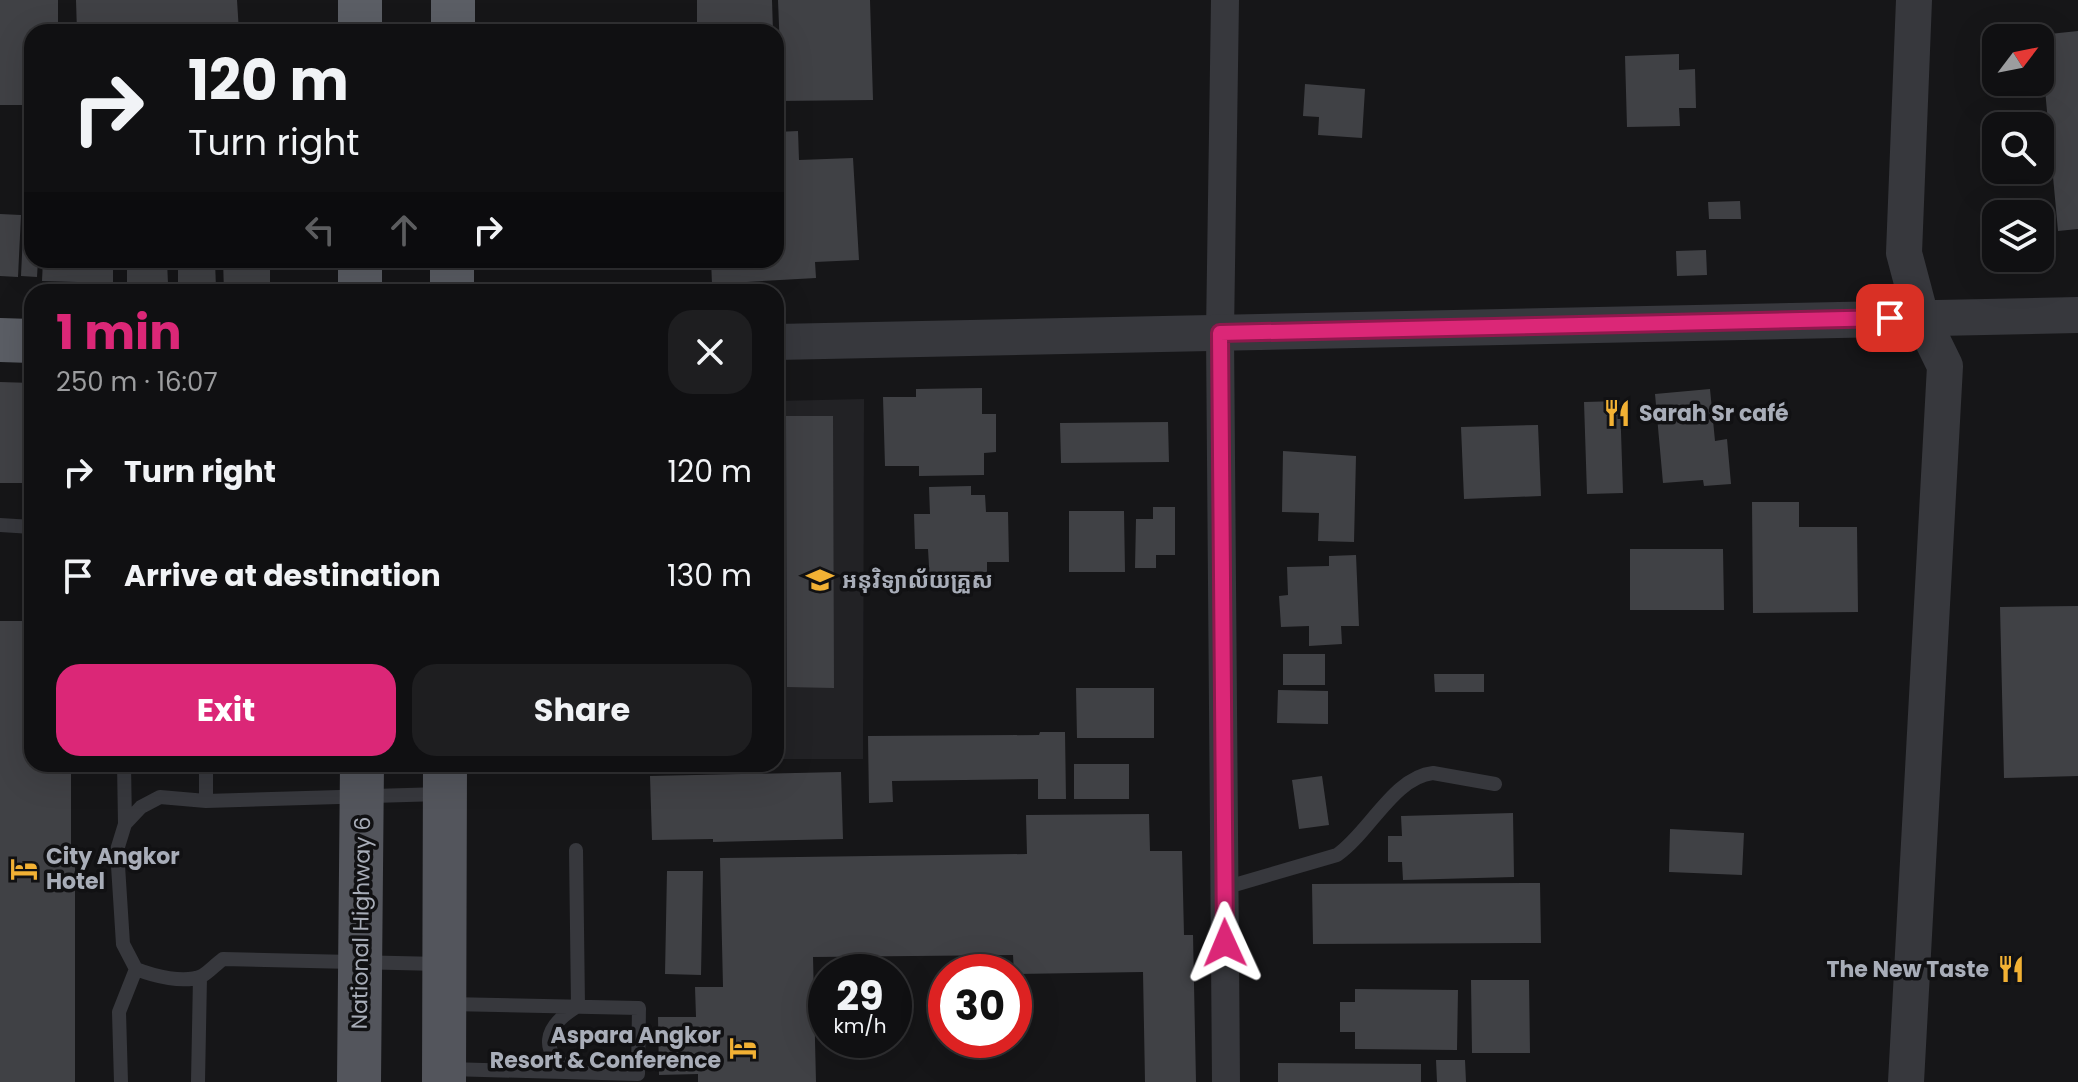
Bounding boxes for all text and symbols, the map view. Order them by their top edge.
north arrow [1982,24,2054,96]
map controls [1982,24,2054,272]
text: 120 m [188,41,349,120]
icon: right [56,56,160,160]
button: search [1982,112,2054,184]
text: Turn right [188,117,359,168]
button: layers [1982,200,2054,272]
icon: left [298,208,342,252]
icon: ahead [382,208,426,252]
icon: right [466,208,510,252]
pin [1856,284,1924,352]
icon: arrive [1868,296,1912,340]
text: 1 min [56,299,182,366]
button: close [668,310,752,394]
text: 250 m · 16:07 [56,364,218,400]
restaurant icon: Sarah Sr café [1602,398,1632,428]
place label: Sarah Sr café [1639,398,1789,429]
icon: right [56,450,100,494]
text: Turn right [124,450,276,493]
text: 120 m [667,450,752,493]
icon: arrive [56,554,100,598]
text: Arrive at destination [124,554,441,597]
text: 130 m [667,554,752,597]
school or university icon: អនុវិទ្យាល័យគ្រួស [805,565,835,595]
place label: អនុវិទ្យាល័យគ្រួស [842,565,993,596]
button: Exit [56,664,396,756]
button: Share [412,664,752,756]
street label: National Highway 6 [344,816,378,1030]
place label: City Angkor Hotel [46,841,180,897]
hotel icon: City Angkor Hotel [9,854,39,884]
position arrow [1183,901,1267,985]
speed limit sign: 30 [928,954,1032,1058]
place label: The New Taste [1826,954,1989,985]
restaurant icon: The New Taste [1996,954,2026,984]
text: 29 [836,968,884,1024]
text: km/h [833,1012,887,1040]
place label: Aspara Angkor Resort & Conference [490,1020,721,1076]
hotel icon: Aspara Angkor Resort & Conference [728,1033,758,1063]

